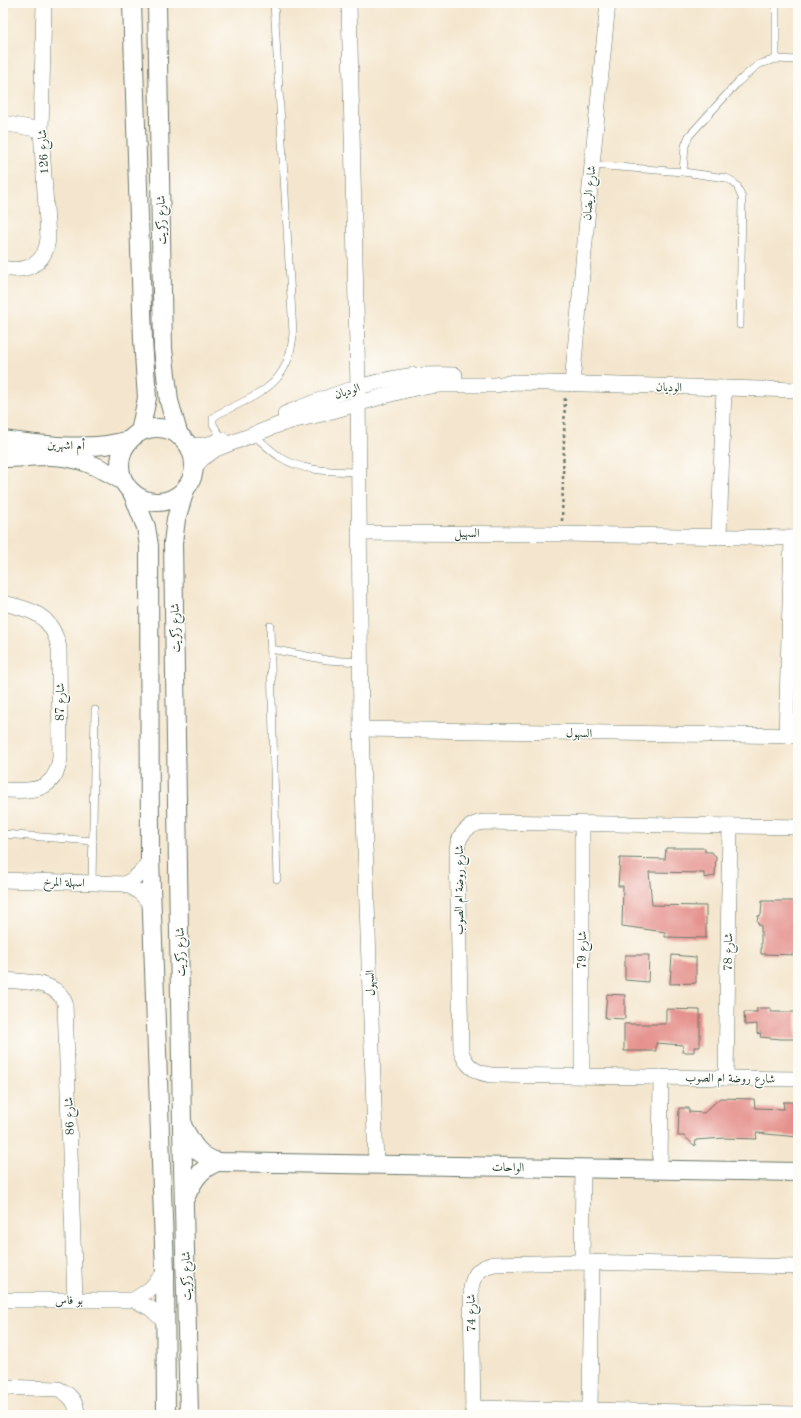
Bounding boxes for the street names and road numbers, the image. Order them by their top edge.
street label: شارع 126 [37,129,55,175]
street label: شارع الريضان [582,165,602,221]
street label: شارع زكريت [154,195,172,245]
street label: الوديان [333,382,362,403]
street label: الوديان [656,382,683,395]
street label: أم اشهرين [47,436,85,457]
street label: السهيل [454,528,480,542]
street label: شارع زكريت [168,603,186,653]
street label: شارع 87 [55,683,71,721]
street label: السهول [566,728,593,741]
street label: شارع روضة ام الصوب [454,845,470,935]
street label: اسهلة المرخ [43,876,85,894]
street label: شارع زكريت [173,927,191,977]
street label: شارع 79 [577,931,593,969]
street label: شارع 78 [723,933,739,971]
street label: السهول [365,969,378,996]
street label: شارع روضة ام الصوب [685,1072,775,1090]
street label: شارع 86 [63,1096,81,1135]
street label: الواحات [492,1162,525,1175]
street label: شارع زكريت [179,1251,197,1301]
street label: شارع 74 [466,1294,482,1332]
street label: بو فاس [55,1295,83,1308]

